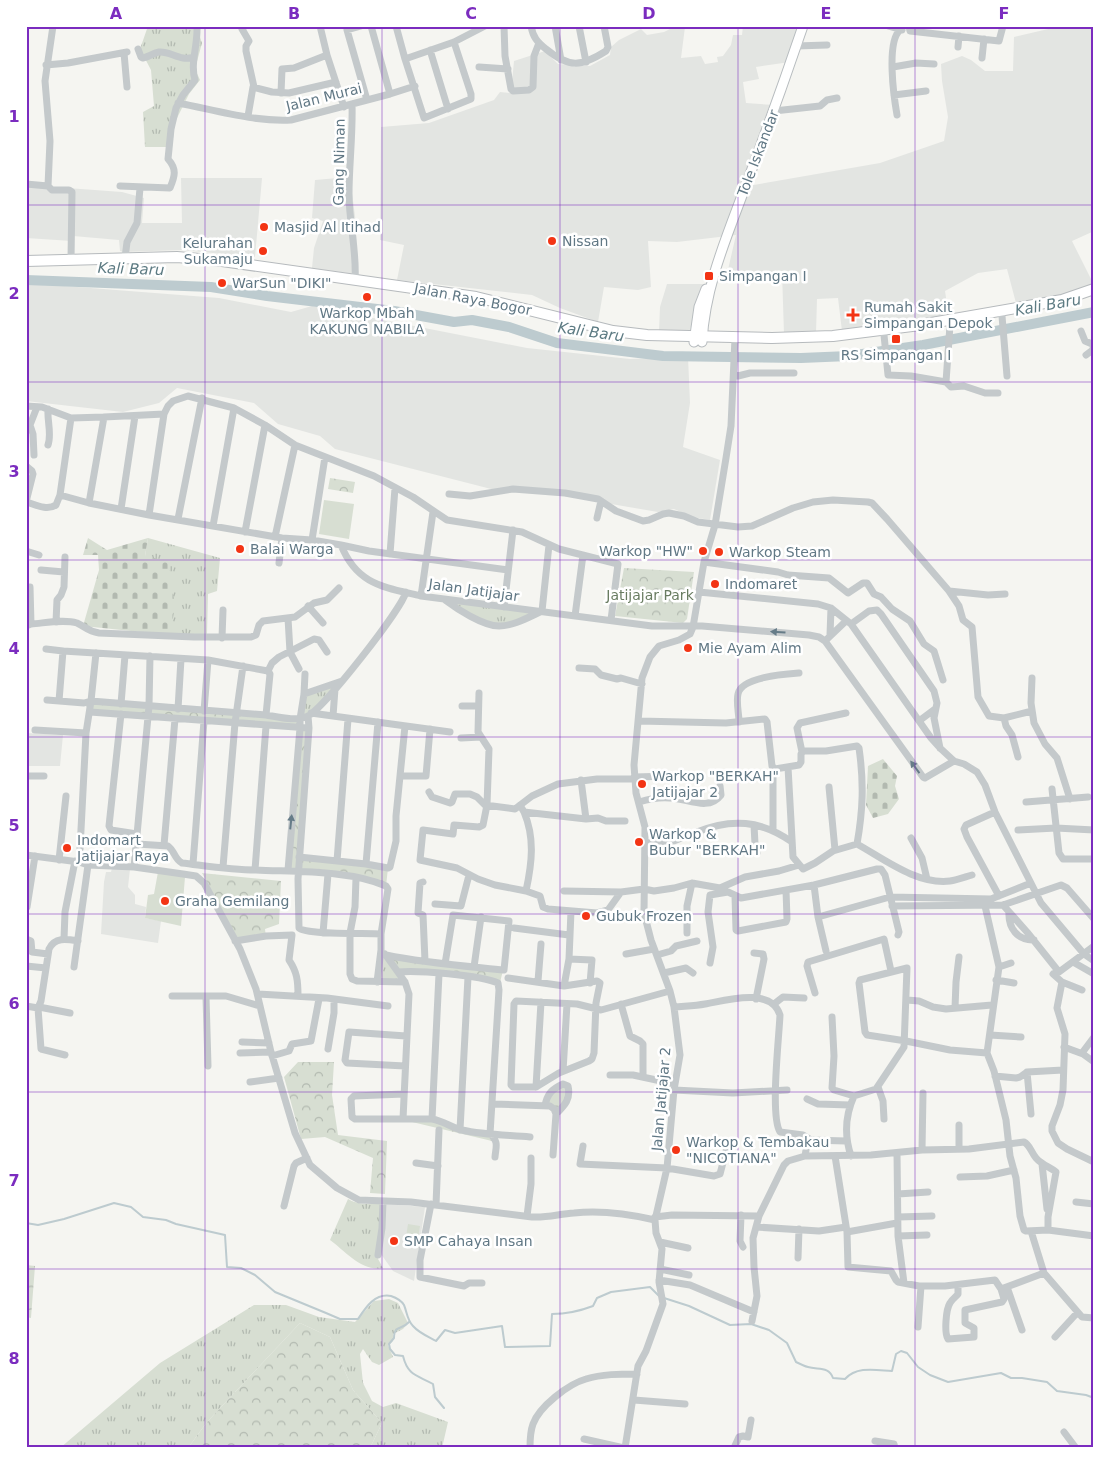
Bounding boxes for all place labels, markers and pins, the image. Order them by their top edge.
place label: Masjid Al Itihad [274,219,381,235]
marker: Masjid Al Itihad [258,221,270,233]
place label: Nissan [562,233,608,249]
place label: Kelurahan Sukamaju [182,235,253,267]
marker: Nissan [546,235,558,247]
marker: Kelurahan Sukamaju [257,245,269,257]
place label: Simpangan I [719,268,807,284]
marker: Simpangan I [703,270,715,282]
place label: WarSun "DIKI" [232,275,331,291]
marker: WarSun "DIKI" [216,277,228,289]
marker: Warkop Mbah KAKUNG NABILA [361,291,373,303]
place label: Rumah Sakit Simpangan Depok [864,299,993,331]
place label: Warkop Mbah KAKUNG NABILA [310,305,425,337]
marker: Rumah Sakit Simpangan Depok [846,308,860,322]
marker: RS Simpangan I [890,333,902,345]
place label: RS Simpangan I [841,347,951,363]
place label: Balai Warga [250,541,334,557]
marker: Balai Warga [234,543,246,555]
place label: Warkop "HW" [599,543,693,559]
place label: Warkop Steam [729,544,831,560]
marker: Warkop "HW" [697,545,709,557]
marker: Warkop Steam [713,546,725,558]
place label: Indomaret [725,576,798,592]
marker: Indomaret [709,578,721,590]
place label: Mie Ayam Alim [698,640,802,656]
marker: Mie Ayam Alim [682,642,694,654]
place label: Warkop "BERKAH" Jatijajar 2 [651,768,779,800]
marker: Warkop "BERKAH" Jatijajar 2 [636,778,648,790]
place label: Warkop & Bubur "BERKAH" [649,826,766,858]
place label: Indomart Jatijajar Raya [76,832,169,864]
marker: Warkop & Bubur "BERKAH" [633,836,645,848]
marker: Indomart Jatijajar Raya [61,842,73,854]
place label: Graha Gemilang [175,893,289,909]
marker: Graha Gemilang [159,895,171,907]
place label: Gubuk Frozen [596,908,692,924]
marker: Gubuk Frozen [580,910,592,922]
place label: Warkop & Tembakau "NICOTIANA" [686,1134,829,1166]
marker: Warkop & Tembakau "NICOTIANA" [670,1144,682,1156]
place label: SMP Cahaya Insan [404,1233,533,1249]
marker: SMP Cahaya Insan [388,1235,400,1247]

